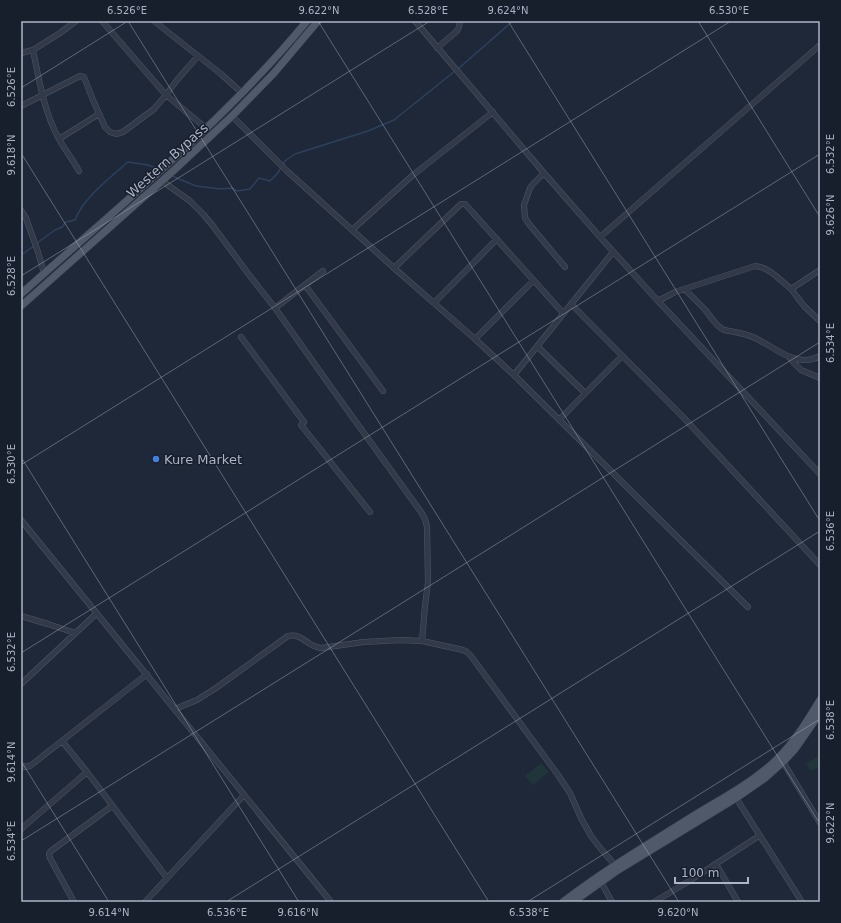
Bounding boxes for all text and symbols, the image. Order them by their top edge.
text: 6.526°E [107,5,147,16]
text: 9.622°N [298,5,340,16]
text: 6.528°E [408,5,448,16]
text: 9.624°N [487,5,529,16]
text: 6.530°E [709,5,749,16]
text: 6.526°E [6,67,17,107]
street label: Western Bypass [124,120,211,201]
text: 9.618°N [6,134,17,176]
text: 6.532°E [825,134,836,174]
text: 9.626°N [825,194,836,236]
text: 6.528°E [6,256,17,296]
text: 6.534°E [825,323,836,363]
text: 6.530°E [6,444,17,484]
place label: Kure Market [164,452,242,467]
marker: Kure Market [151,454,161,464]
text: 6.536°E [825,511,836,551]
text: 6.532°E [6,632,17,672]
text: 6.538°E [825,700,836,740]
text: 9.614°N [6,741,17,783]
text: 9.622°N [825,802,836,844]
text: 6.534°E [6,821,17,861]
scale bar [675,859,748,885]
text: 100 m [681,866,719,880]
text: 9.614°N [88,907,130,918]
text: 6.536°E [207,907,247,918]
text: 9.616°N [277,907,319,918]
text: 6.538°E [509,907,549,918]
text: 9.620°N [657,907,699,918]

